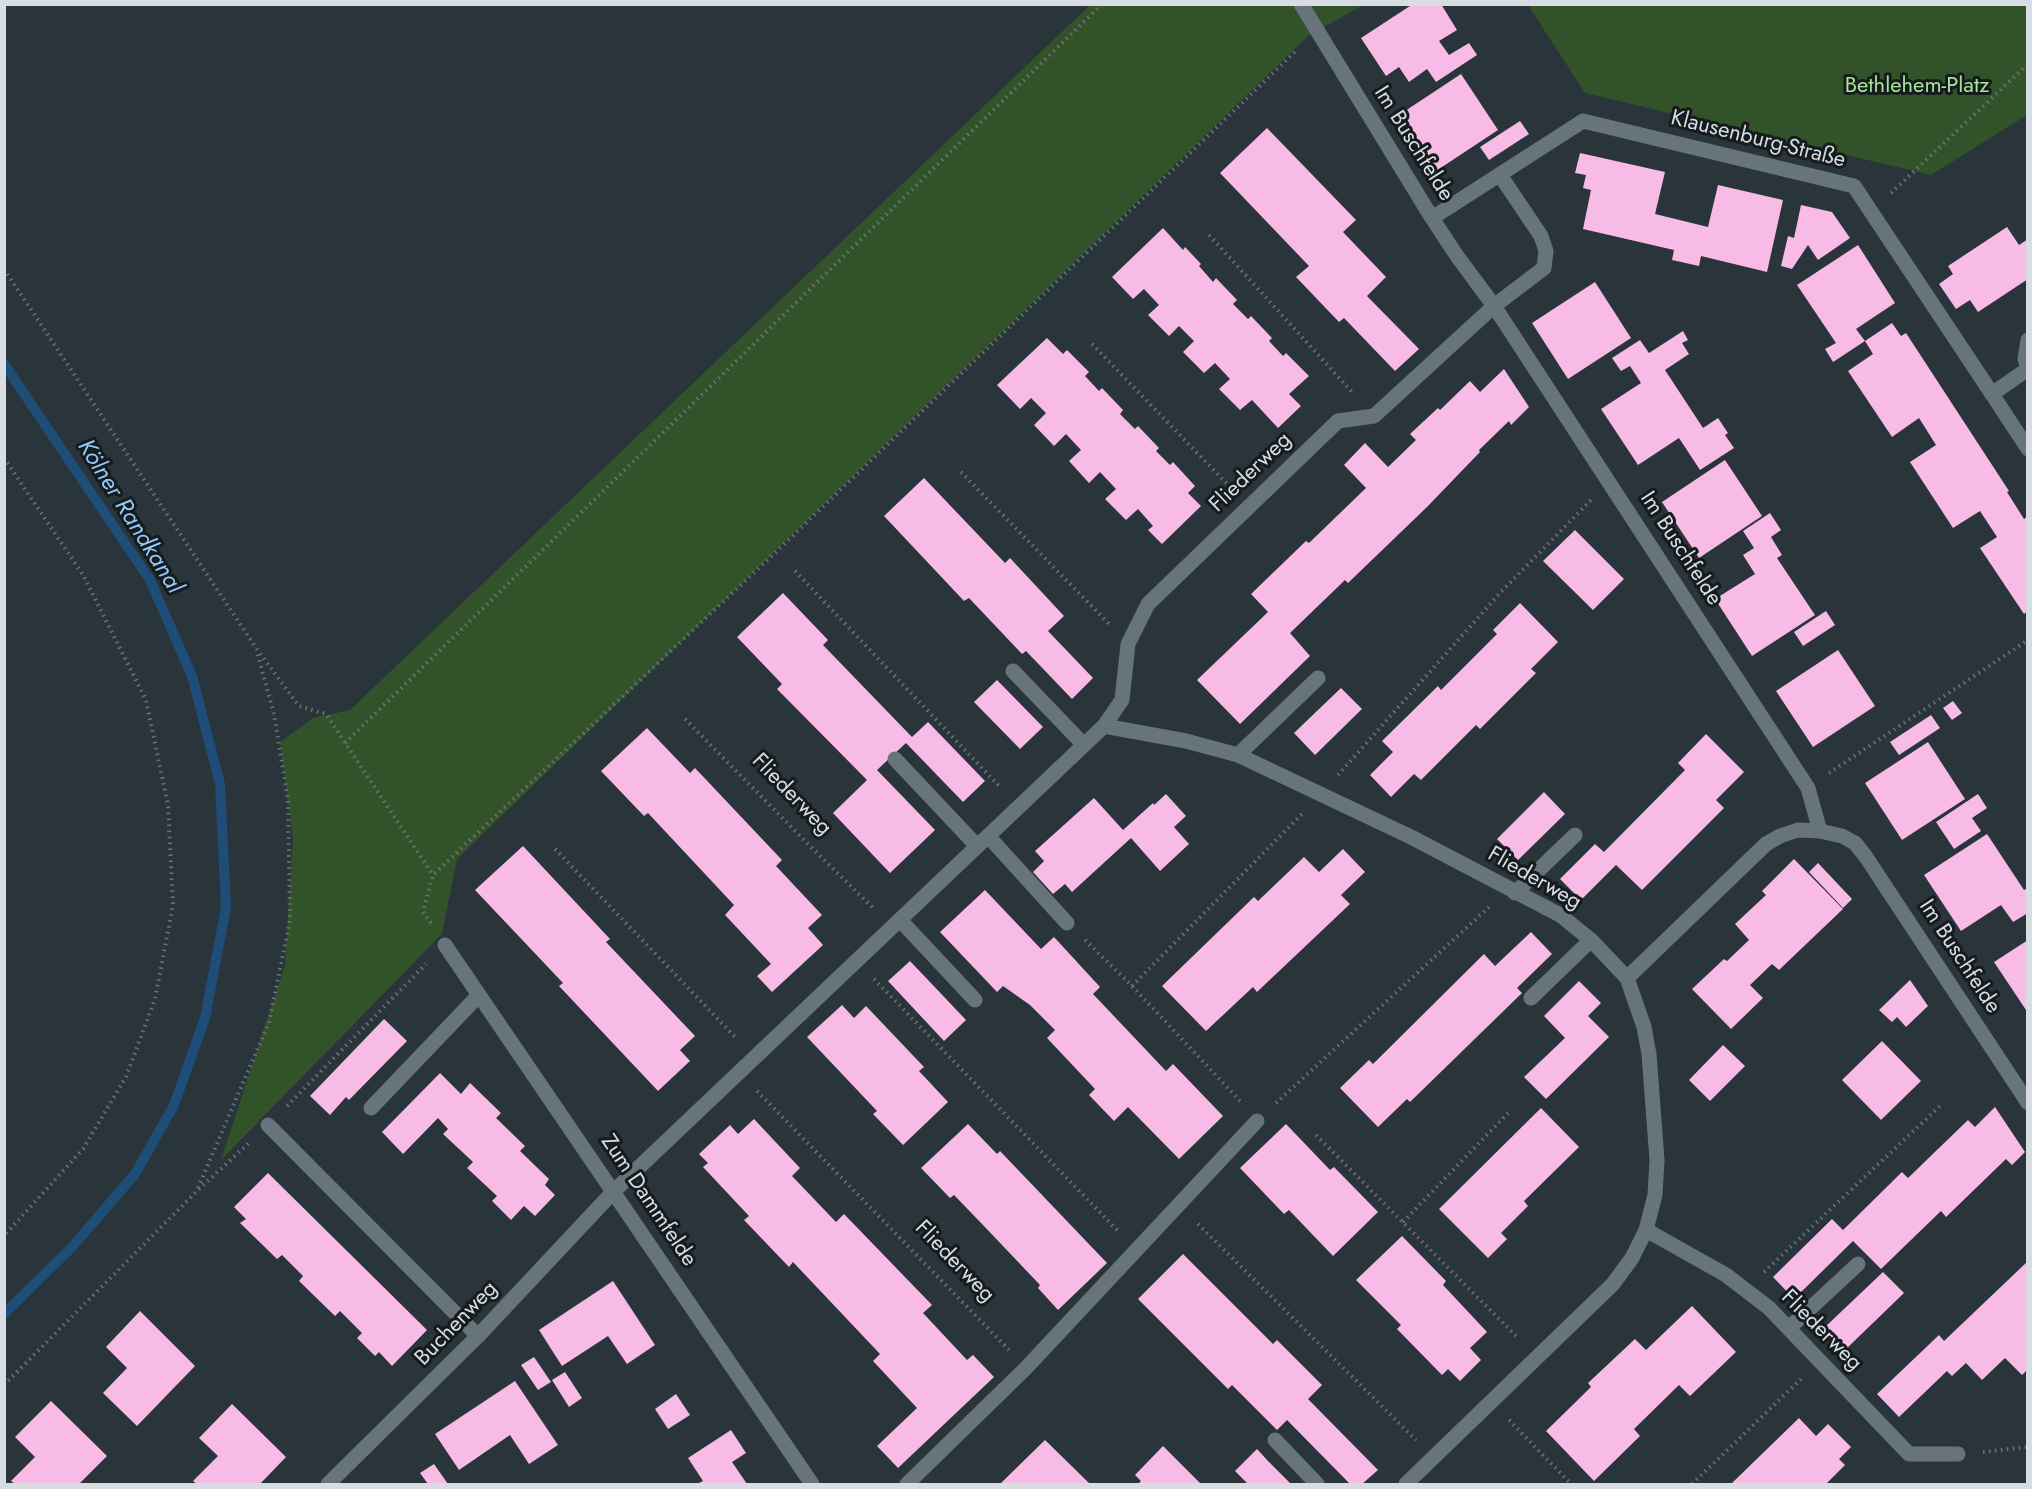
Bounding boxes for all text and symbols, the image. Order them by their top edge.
park label: Bethlehem-Platz [1845,74,1989,100]
street label: Im Buschfelde [1367,82,1459,206]
street label: Klausenburg-Straße [1668,106,1848,174]
street label: Fliederweg [1205,427,1297,519]
water label: Kölner Randkanal [70,435,188,599]
street label: Im Buschfelde [1633,487,1727,611]
street label: Fliederweg [745,749,837,841]
street label: Fliederweg [1483,842,1585,916]
street label: Im Buschfelde [1912,895,2006,1019]
street label: Zum Dammfelde [594,1130,702,1272]
street label: Fliederweg [908,1216,1000,1308]
street label: Buchenweg [410,1276,504,1372]
street label: Fliederweg [1775,1285,1867,1377]

